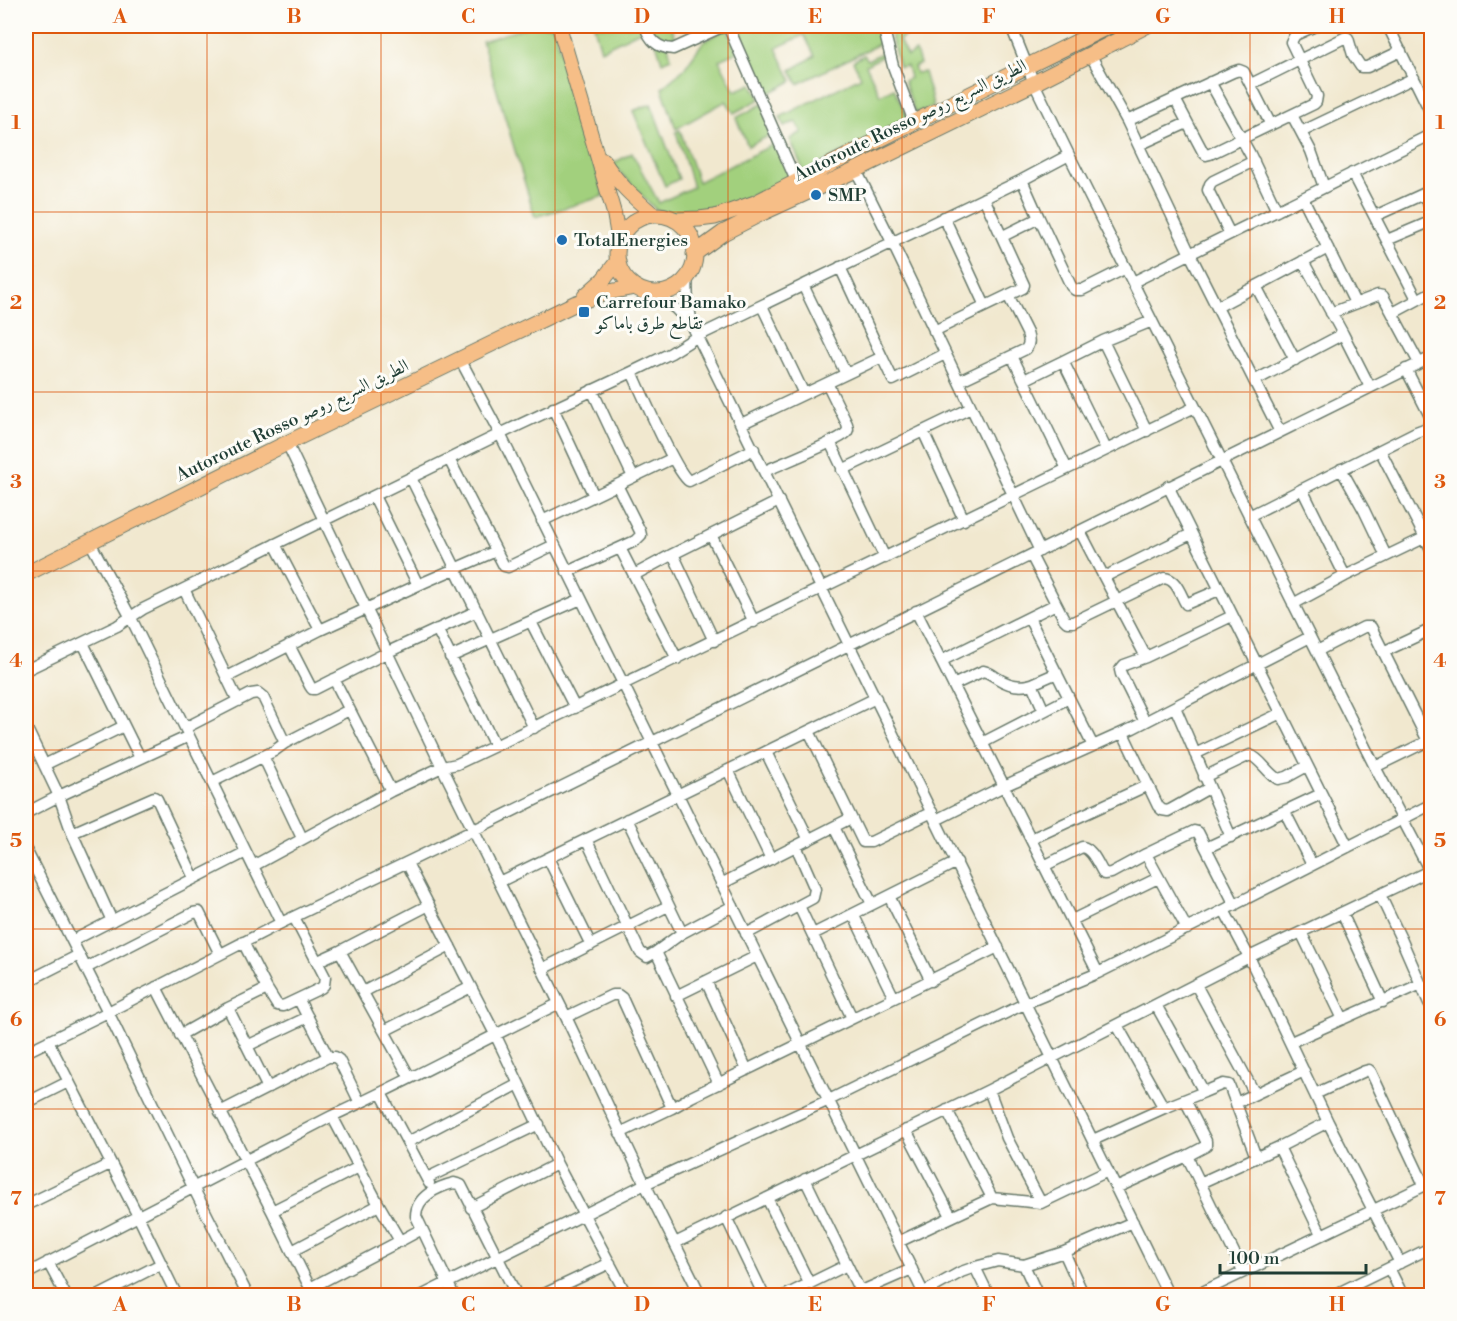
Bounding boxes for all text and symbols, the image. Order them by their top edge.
text: A [112,5,128,30]
text: B [286,5,302,30]
text: C [461,5,475,30]
text: D [634,5,650,30]
text: E [808,5,822,30]
text: F [982,5,996,30]
text: G [1155,5,1171,30]
text: H [1329,5,1346,30]
street label: Autoroute Rosso الطريق السريع روصو [789,54,1032,191]
text: 1 [11,111,21,136]
text: 1 [1435,111,1445,136]
place label: SMP [828,184,867,207]
marker: SMP [809,188,823,202]
place label: TotalEnergies [574,229,688,252]
marker: TotalEnergies [555,233,569,247]
text: 2 [10,291,22,316]
place label: Carrefour Bamako تقاطع طرق باماكو [594,291,746,339]
text: 2 [1434,291,1446,316]
marker: Carrefour Bamako تقاطع طرق باماكو [577,305,591,319]
street label: Autoroute Rosso الطريق السريع روصو [171,354,414,491]
text: 3 [10,470,22,495]
text: 3 [1434,470,1446,495]
text: 4 [9,649,23,674]
text: 4 [1433,649,1447,674]
text: 5 [10,829,22,854]
text: 5 [1434,829,1446,854]
text: 6 [10,1008,23,1033]
text: 6 [1434,1008,1447,1033]
text: 7 [10,1187,22,1212]
text: 7 [1434,1187,1446,1212]
scale bar [1220,1237,1366,1275]
text: 100 m [1229,1247,1280,1270]
text: A [112,1293,128,1318]
text: B [286,1293,302,1318]
text: C [461,1293,475,1318]
text: D [634,1293,650,1318]
text: E [808,1293,822,1318]
text: F [982,1293,996,1318]
text: G [1155,1293,1171,1318]
text: H [1329,1293,1346,1318]

